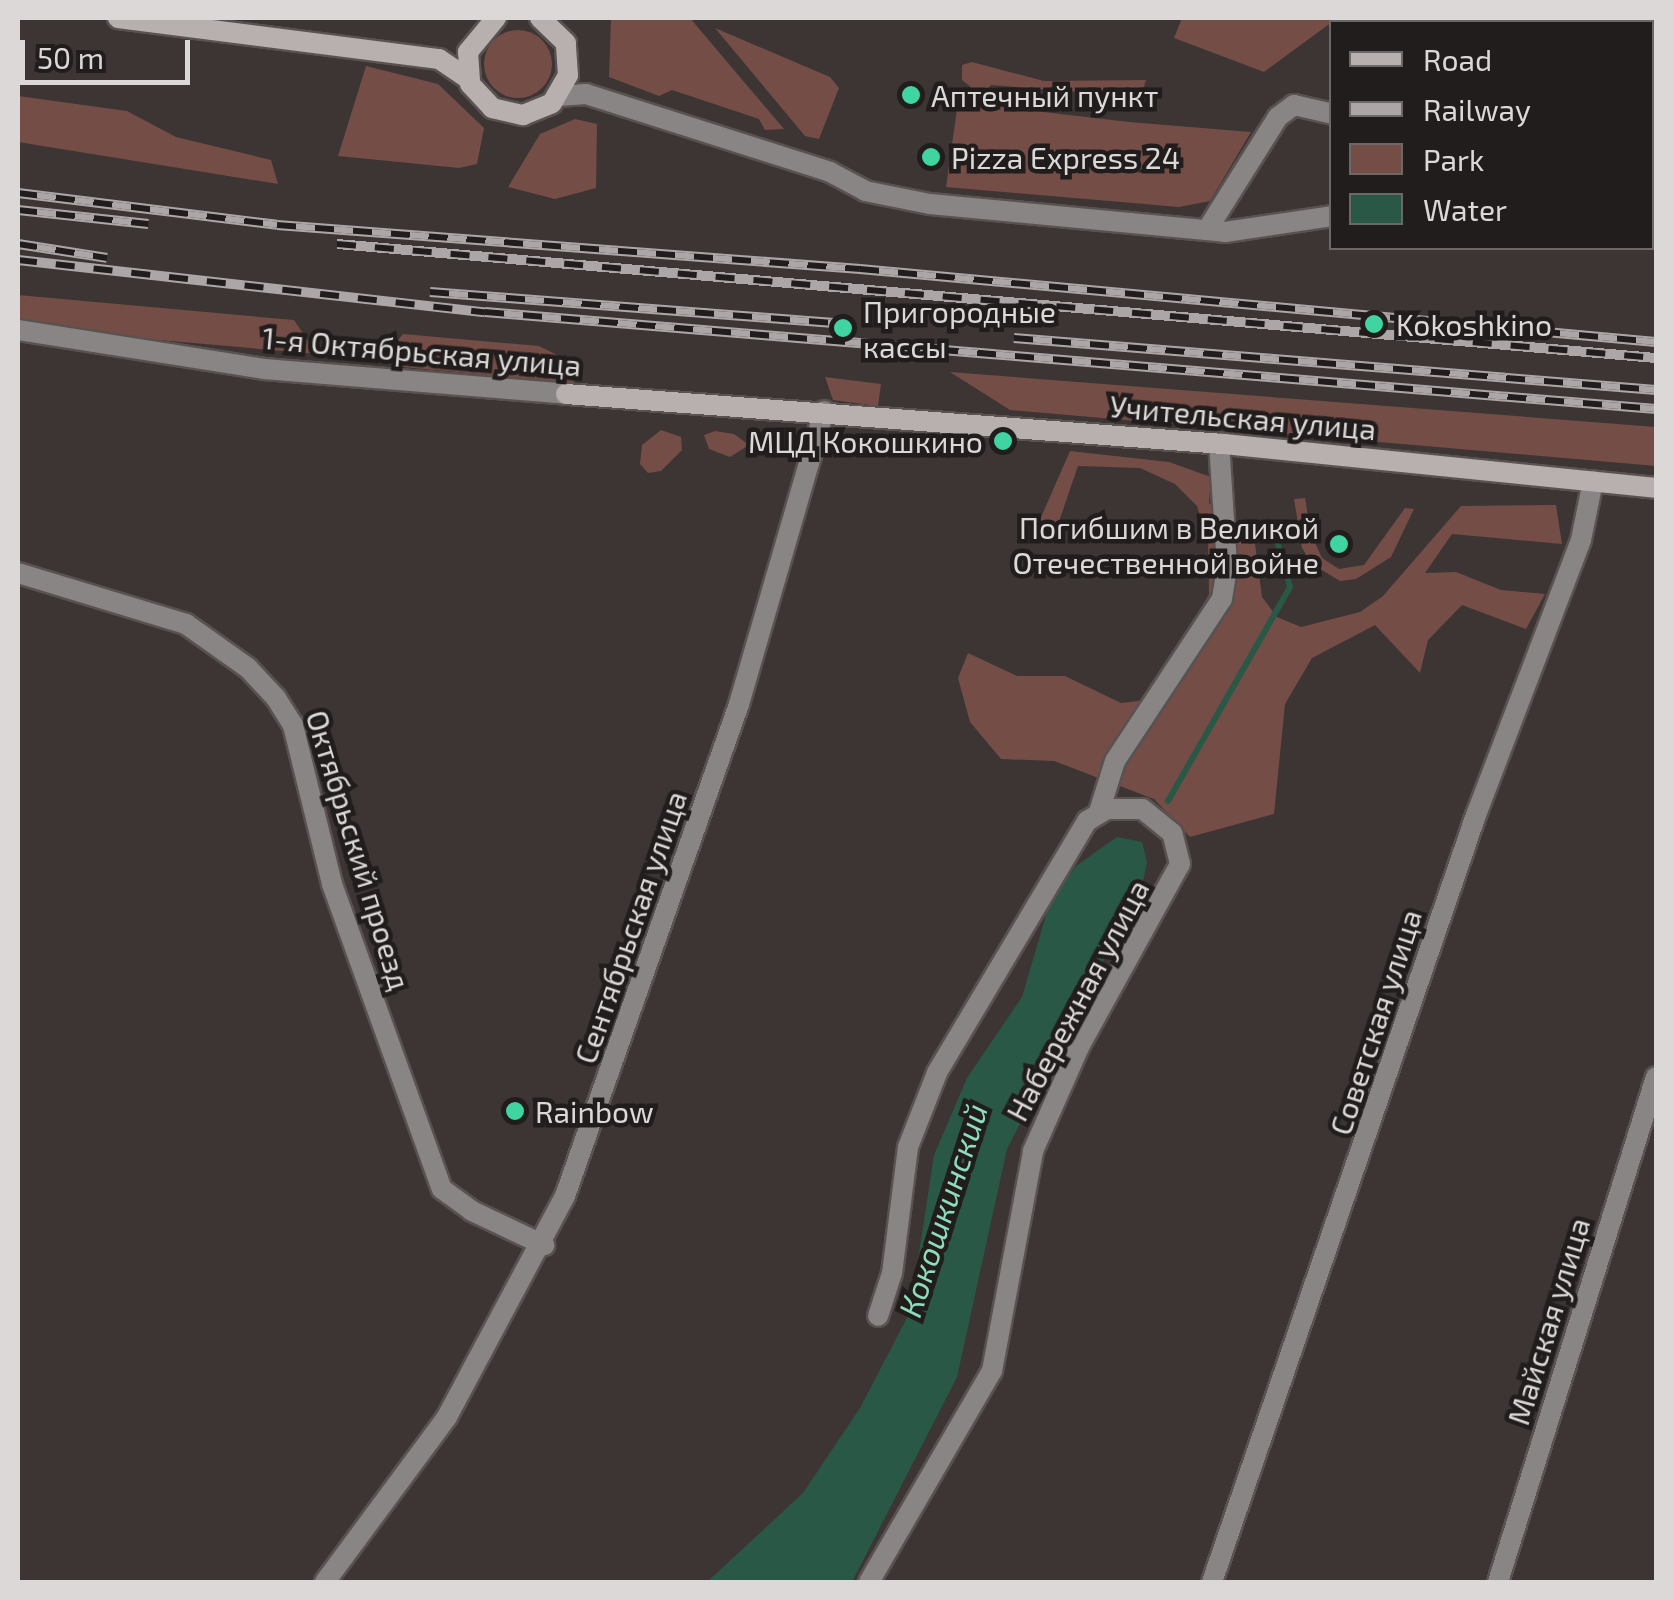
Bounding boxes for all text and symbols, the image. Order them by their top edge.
scale bar [25,20,195,82]
legend [1329,20,1654,250]
text: 50 m [37,39,104,75]
text: Road [1423,41,1492,77]
place label: Аптечный пункт [931,77,1158,113]
marker: Аптечный пункт [900,84,922,106]
text: Railway [1423,91,1531,127]
place label: Pizza Express 24 [951,139,1180,175]
text: Park [1423,141,1484,177]
marker: Pizza Express 24 [920,146,942,168]
text: Water [1423,191,1507,227]
place label: Пригородные кассы [863,293,1056,364]
place label: Kokoshkino [1396,306,1552,342]
marker: Kokoshkino [1361,311,1387,337]
marker: Пригородные кассы [832,317,854,339]
street label: 1-я Октябрьская улица [261,319,583,383]
street label: Учительская улица [1108,387,1378,447]
place label: МЦД Кокошкино [748,423,983,459]
marker: МЦД Кокошкино [992,430,1014,452]
place label: Погибшим в Великой Отечественной войне [1013,509,1319,580]
marker: Погибшим в Великой Отечественной войне [1328,533,1350,555]
street label: Октябрьский проезд [299,706,419,994]
street label: Сентябрьская улица [566,786,694,1068]
street label: Набережная улица [998,873,1156,1127]
street label: Советская улица [1322,905,1428,1139]
place label: Rainbow [535,1093,654,1129]
water label: Кокошкинский [889,1098,995,1322]
marker: Rainbow [504,1100,526,1122]
street label: Майская улица [1499,1213,1597,1429]

